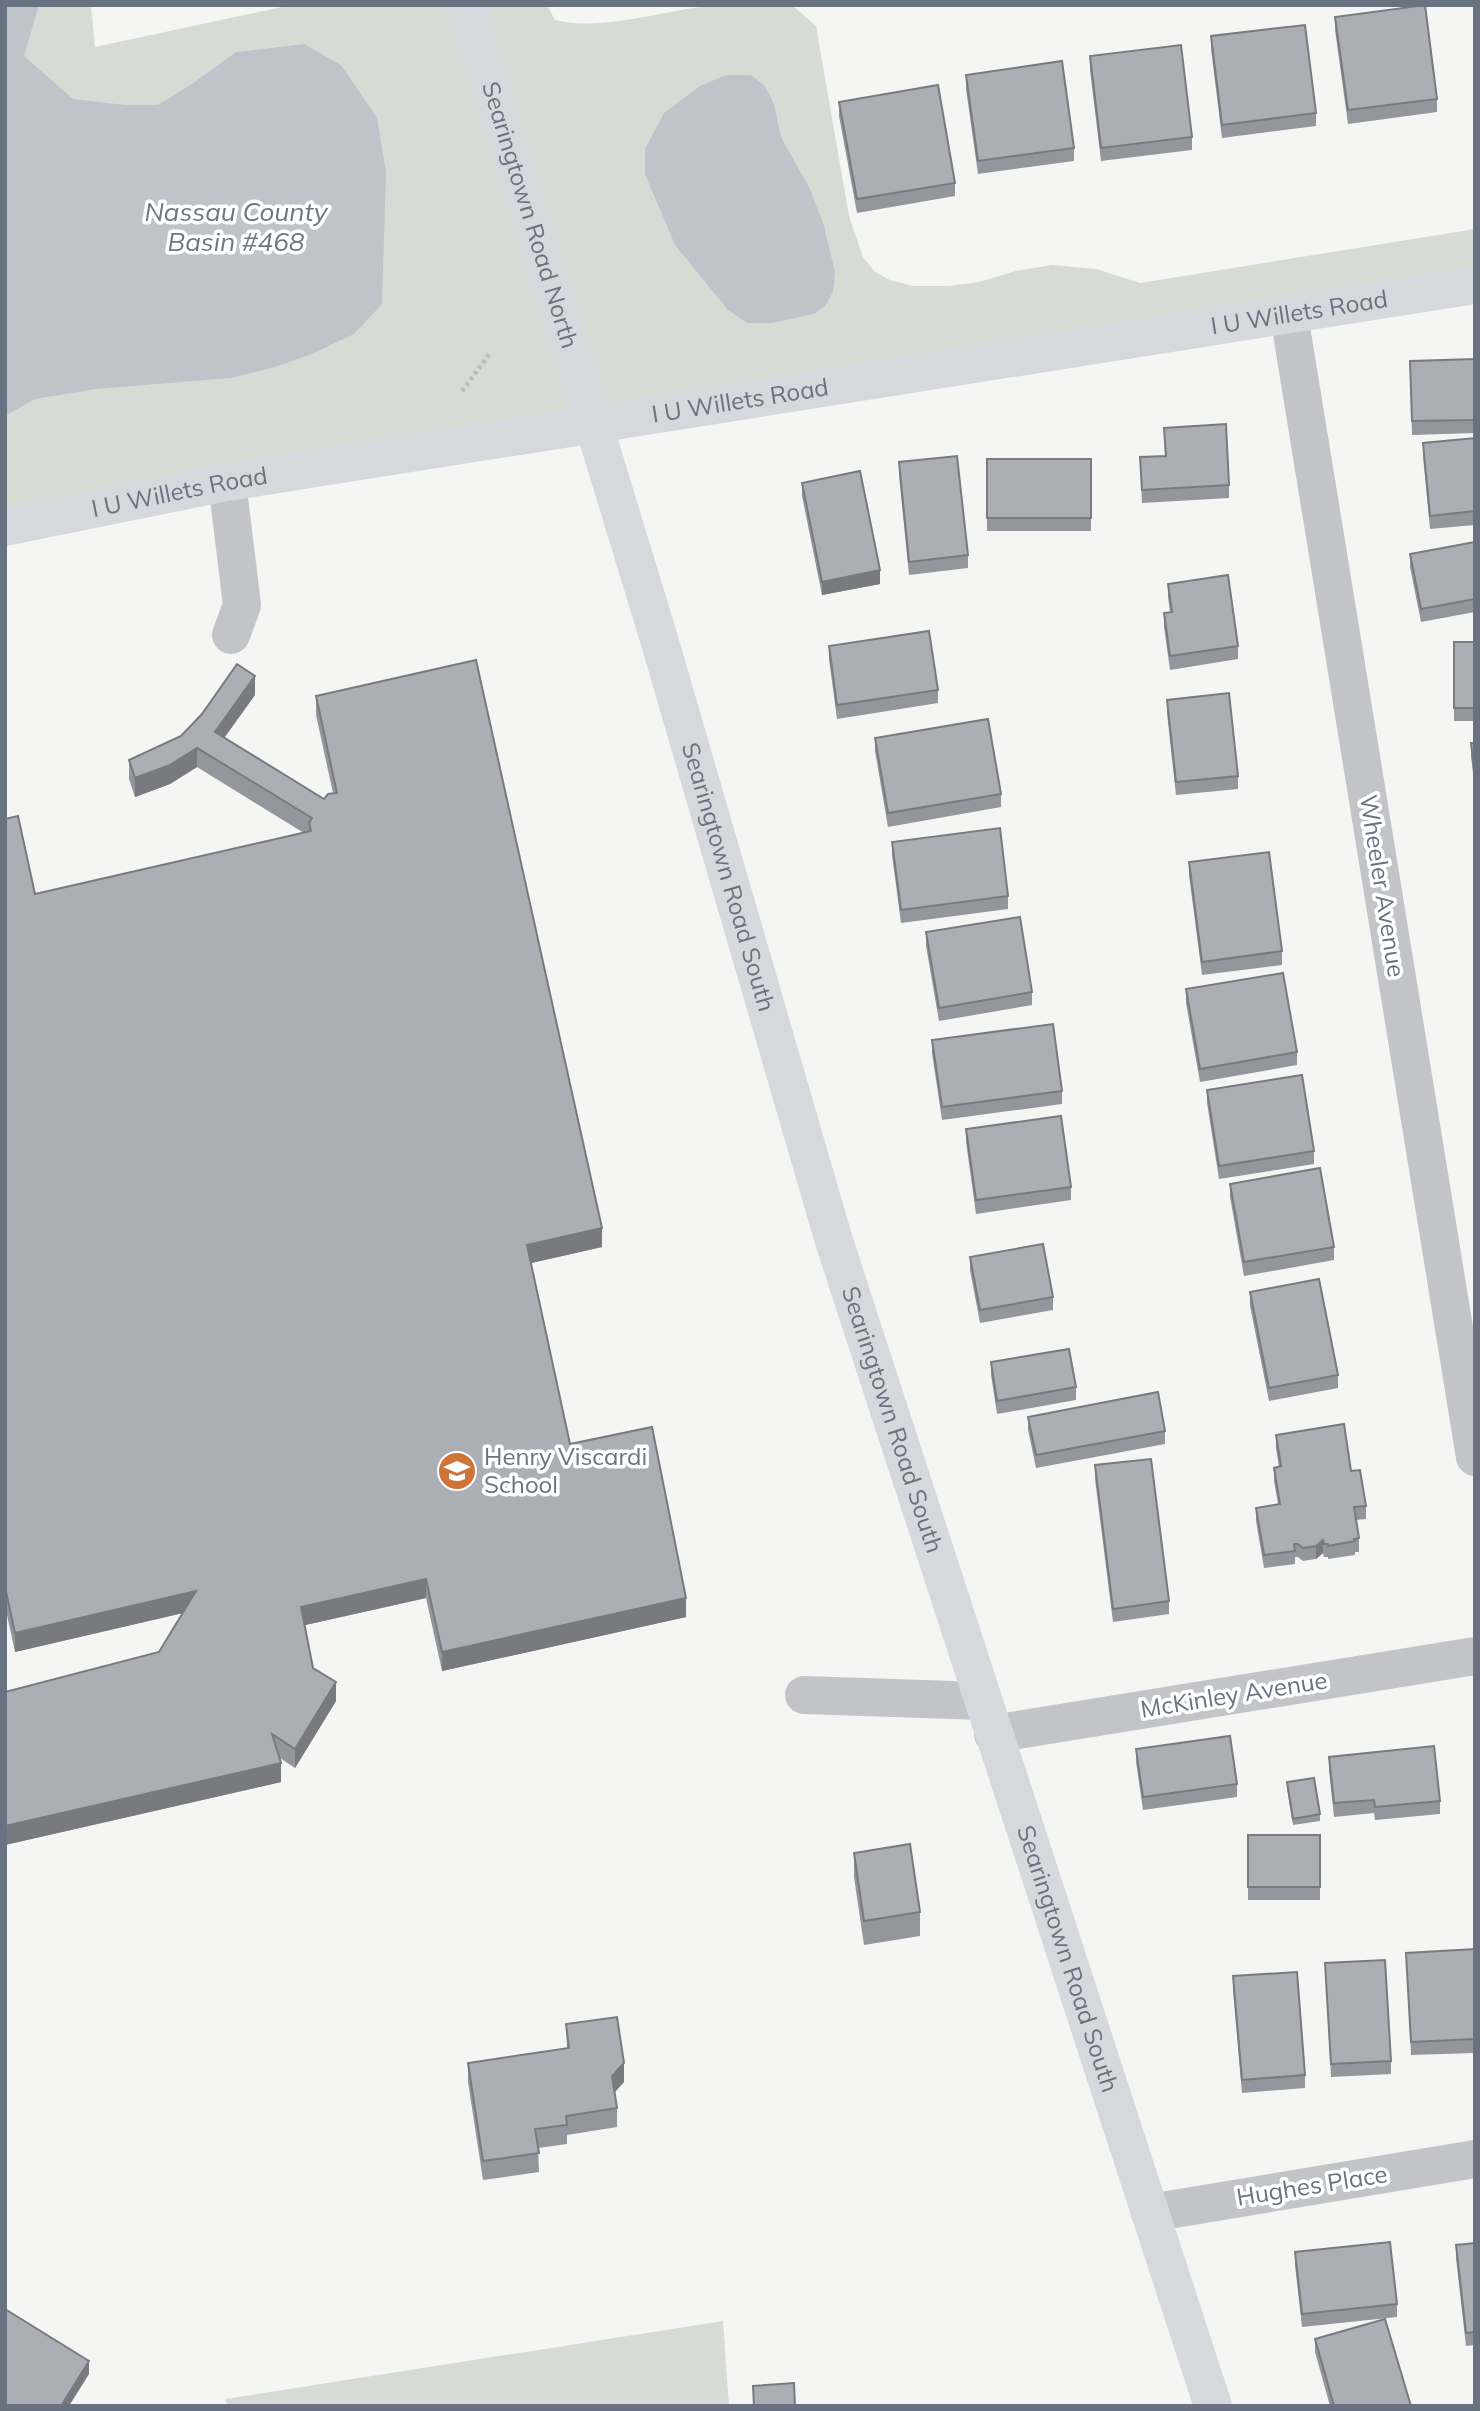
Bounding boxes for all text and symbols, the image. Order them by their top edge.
street label: Searingtown Road North [476,78,586,352]
water label: Nassau County Basin #468 [144,195,329,258]
street label: I U Willets Road [1208,283,1390,341]
street label: I U Willets Road [649,371,831,429]
street label: I U Willets Road [89,460,269,523]
street label: Searingtown Road South [676,739,782,1015]
street label: Wheeler Avenue [1354,793,1412,979]
street label: Searingtown Road South [836,1282,950,1556]
place label: Henry Viscardi School [484,1441,647,1499]
school or university icon: Henry Viscardi School [436,1450,478,1492]
street label: McKinley Avenue [1138,1664,1329,1724]
street label: Searingtown Road South [1011,1821,1126,2096]
street label: Hughes Place [1234,2158,1389,2212]

